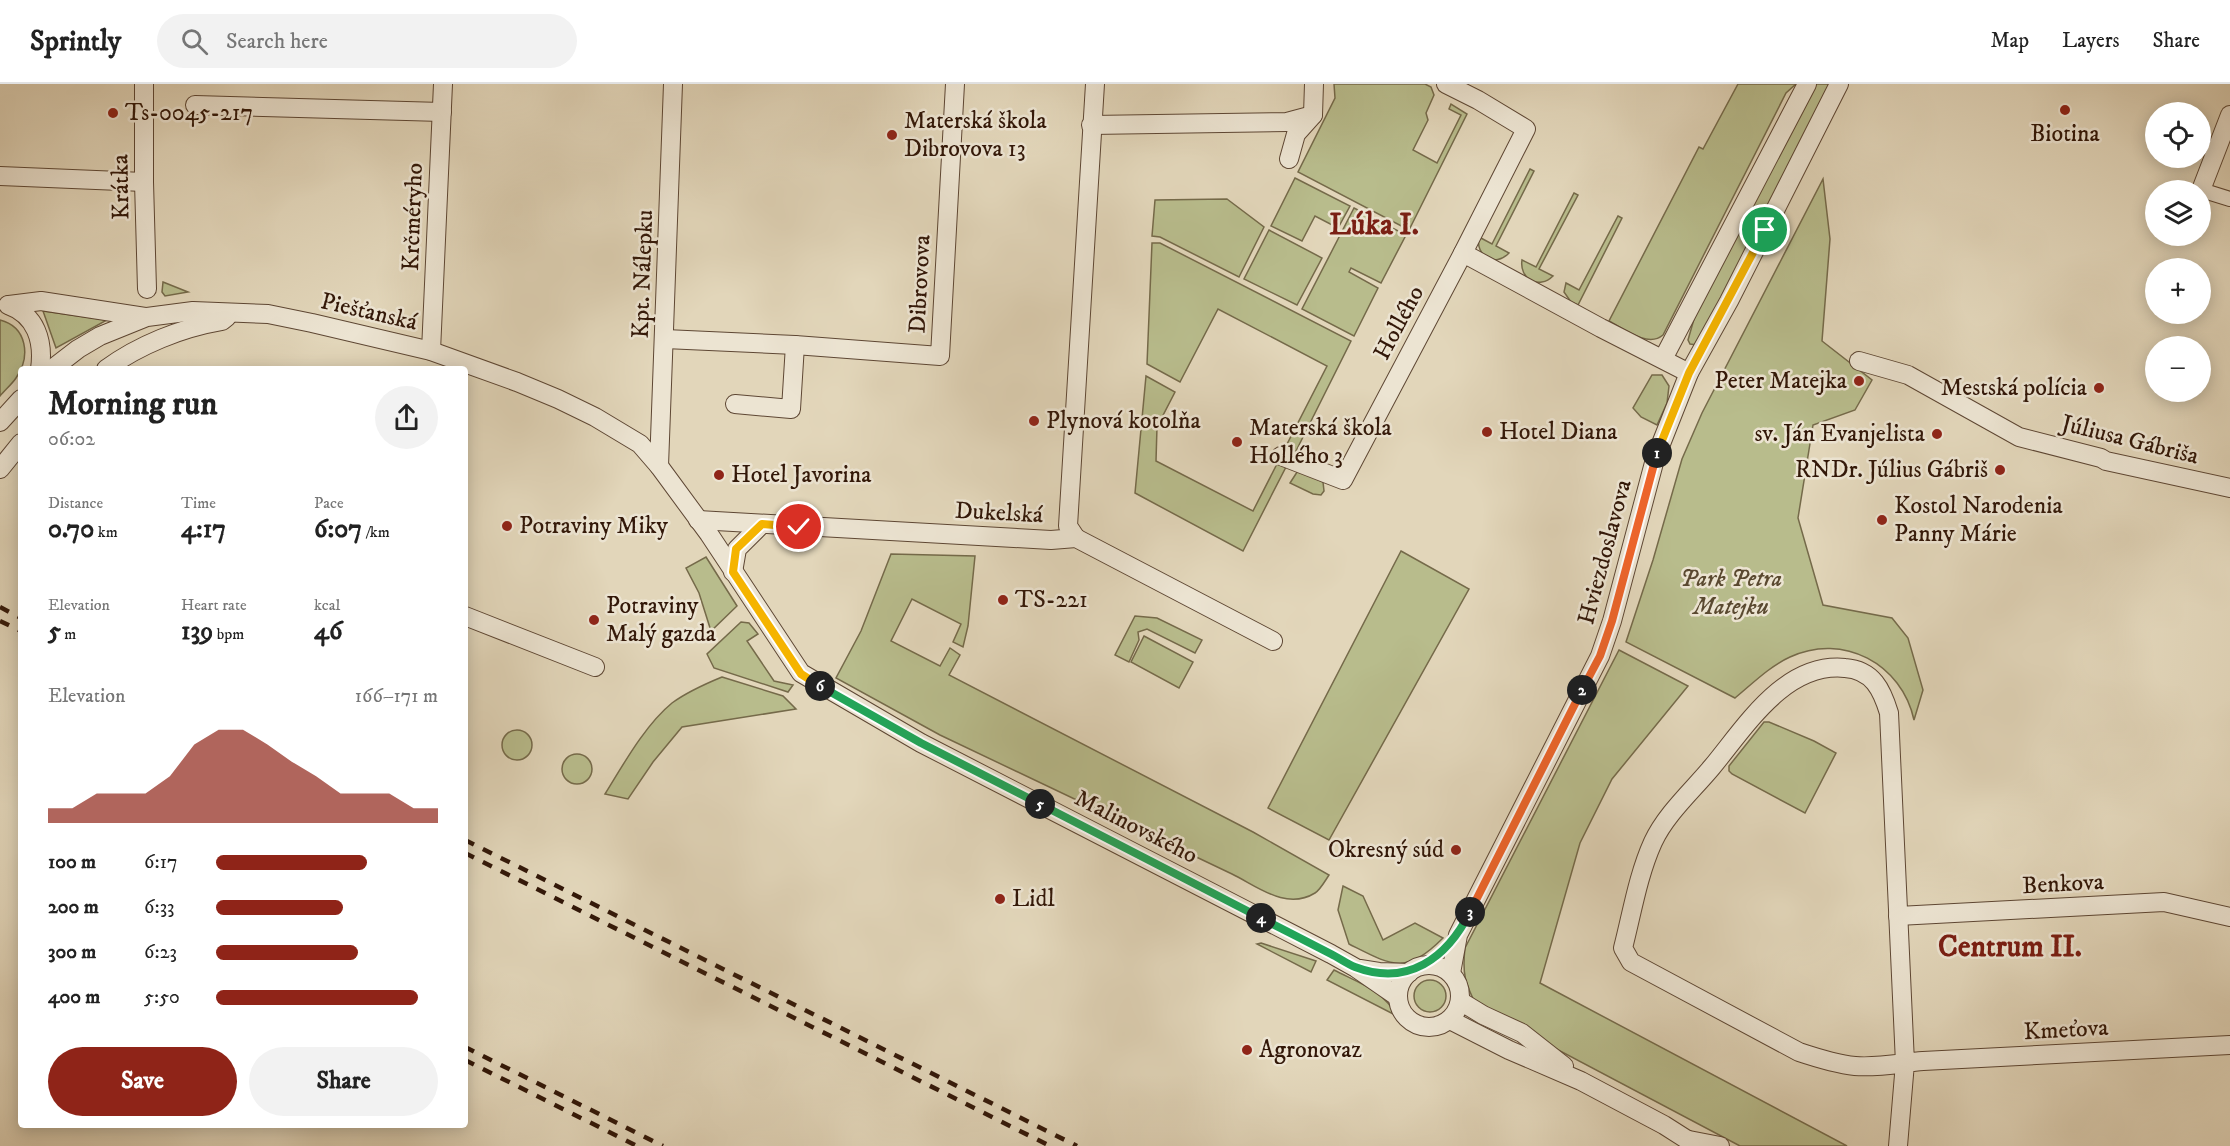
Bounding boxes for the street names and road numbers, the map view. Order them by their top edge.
street label: Krátka [105,153,137,220]
street label: Krčméryho [396,162,430,272]
street label: Kpt. Nálepku [626,209,660,339]
street label: Dibrovova [902,233,938,334]
street label: Hollého [1367,281,1431,365]
street label: Piešťanská [318,286,421,338]
street label: Júliusa Gábriša [2056,408,2203,472]
street label: Hviezdoslavova [1571,476,1639,628]
street label: Dukelská [954,496,1045,530]
street label: Malinovského [1069,783,1203,871]
street label: Benkova [2021,867,2105,901]
street label: Kmeťova [2023,1013,2110,1047]

